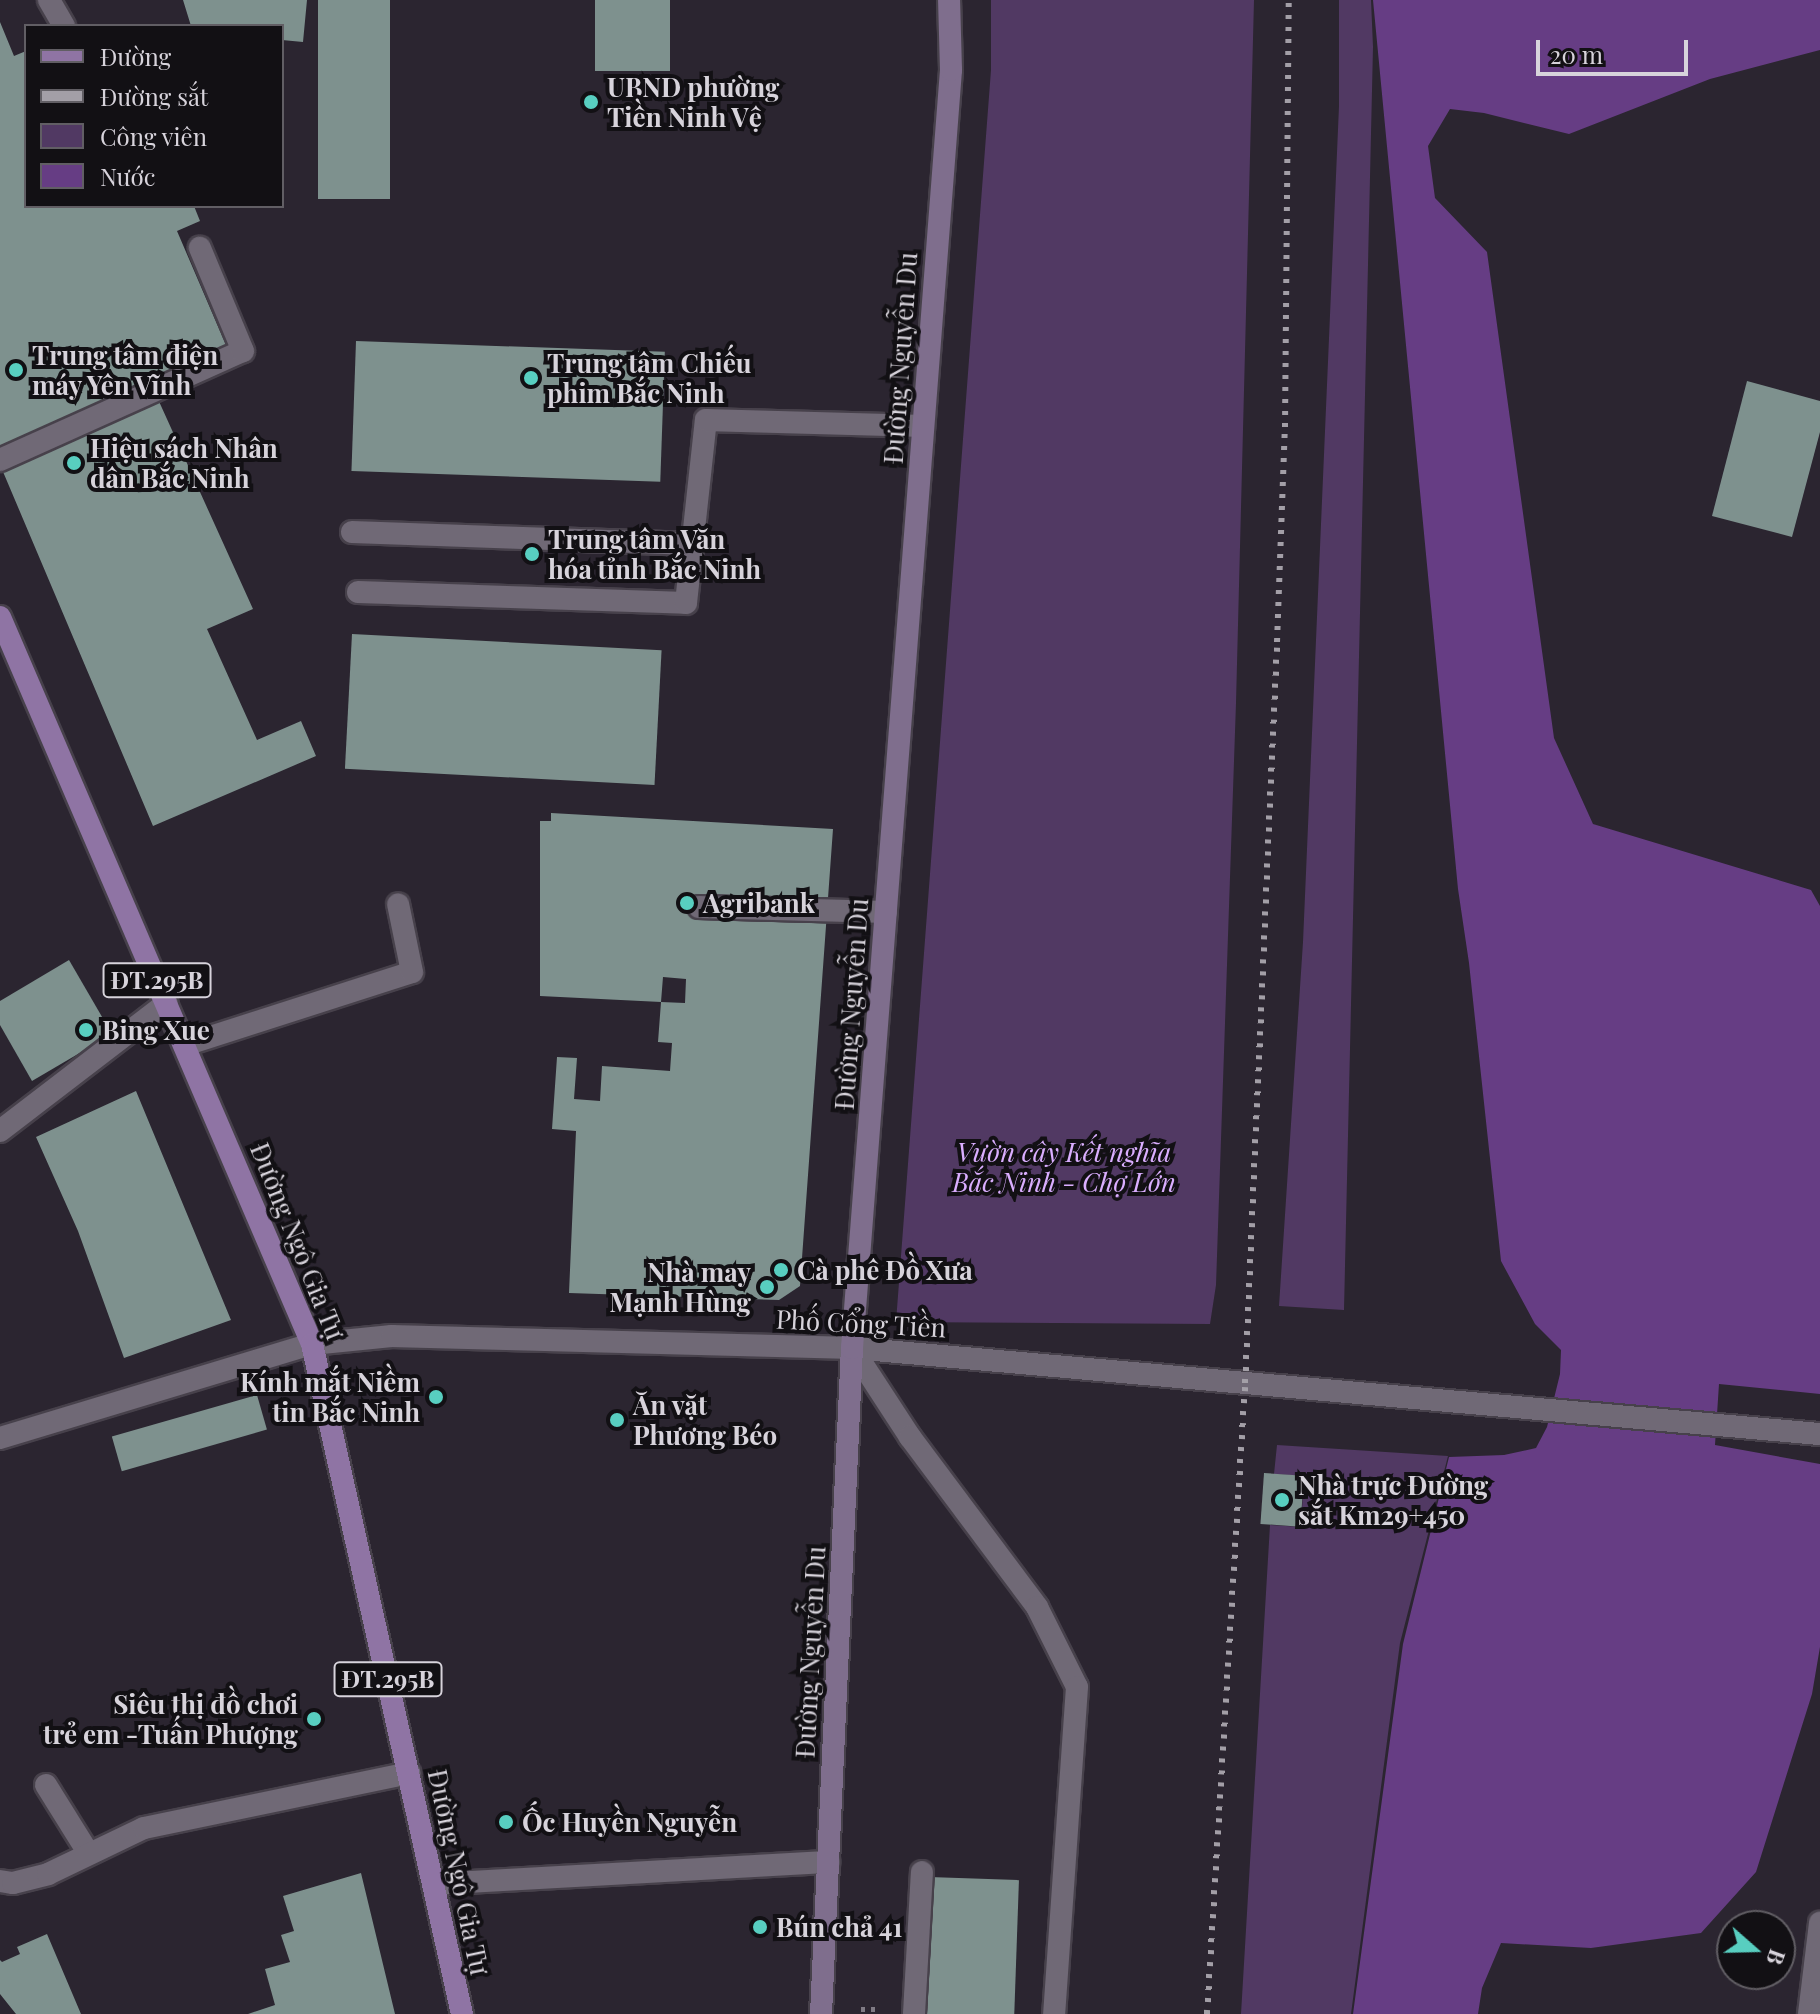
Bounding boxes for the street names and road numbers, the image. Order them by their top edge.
street label: Đường Nguyễn Du [877,251,923,465]
street label: Đường Nguyễn Du [828,897,874,1111]
road number: ĐT.295B [101,960,213,1000]
street label: Đường Ngô Gia Tự [244,1138,352,1344]
street label: Phố Cổng Tiền [775,1303,947,1343]
street label: Đường Nguyễn Du [789,1545,831,1759]
road number: ĐT.295B [332,1659,444,1699]
street label: Đường Ngô Gia Tự [422,1766,496,1978]

